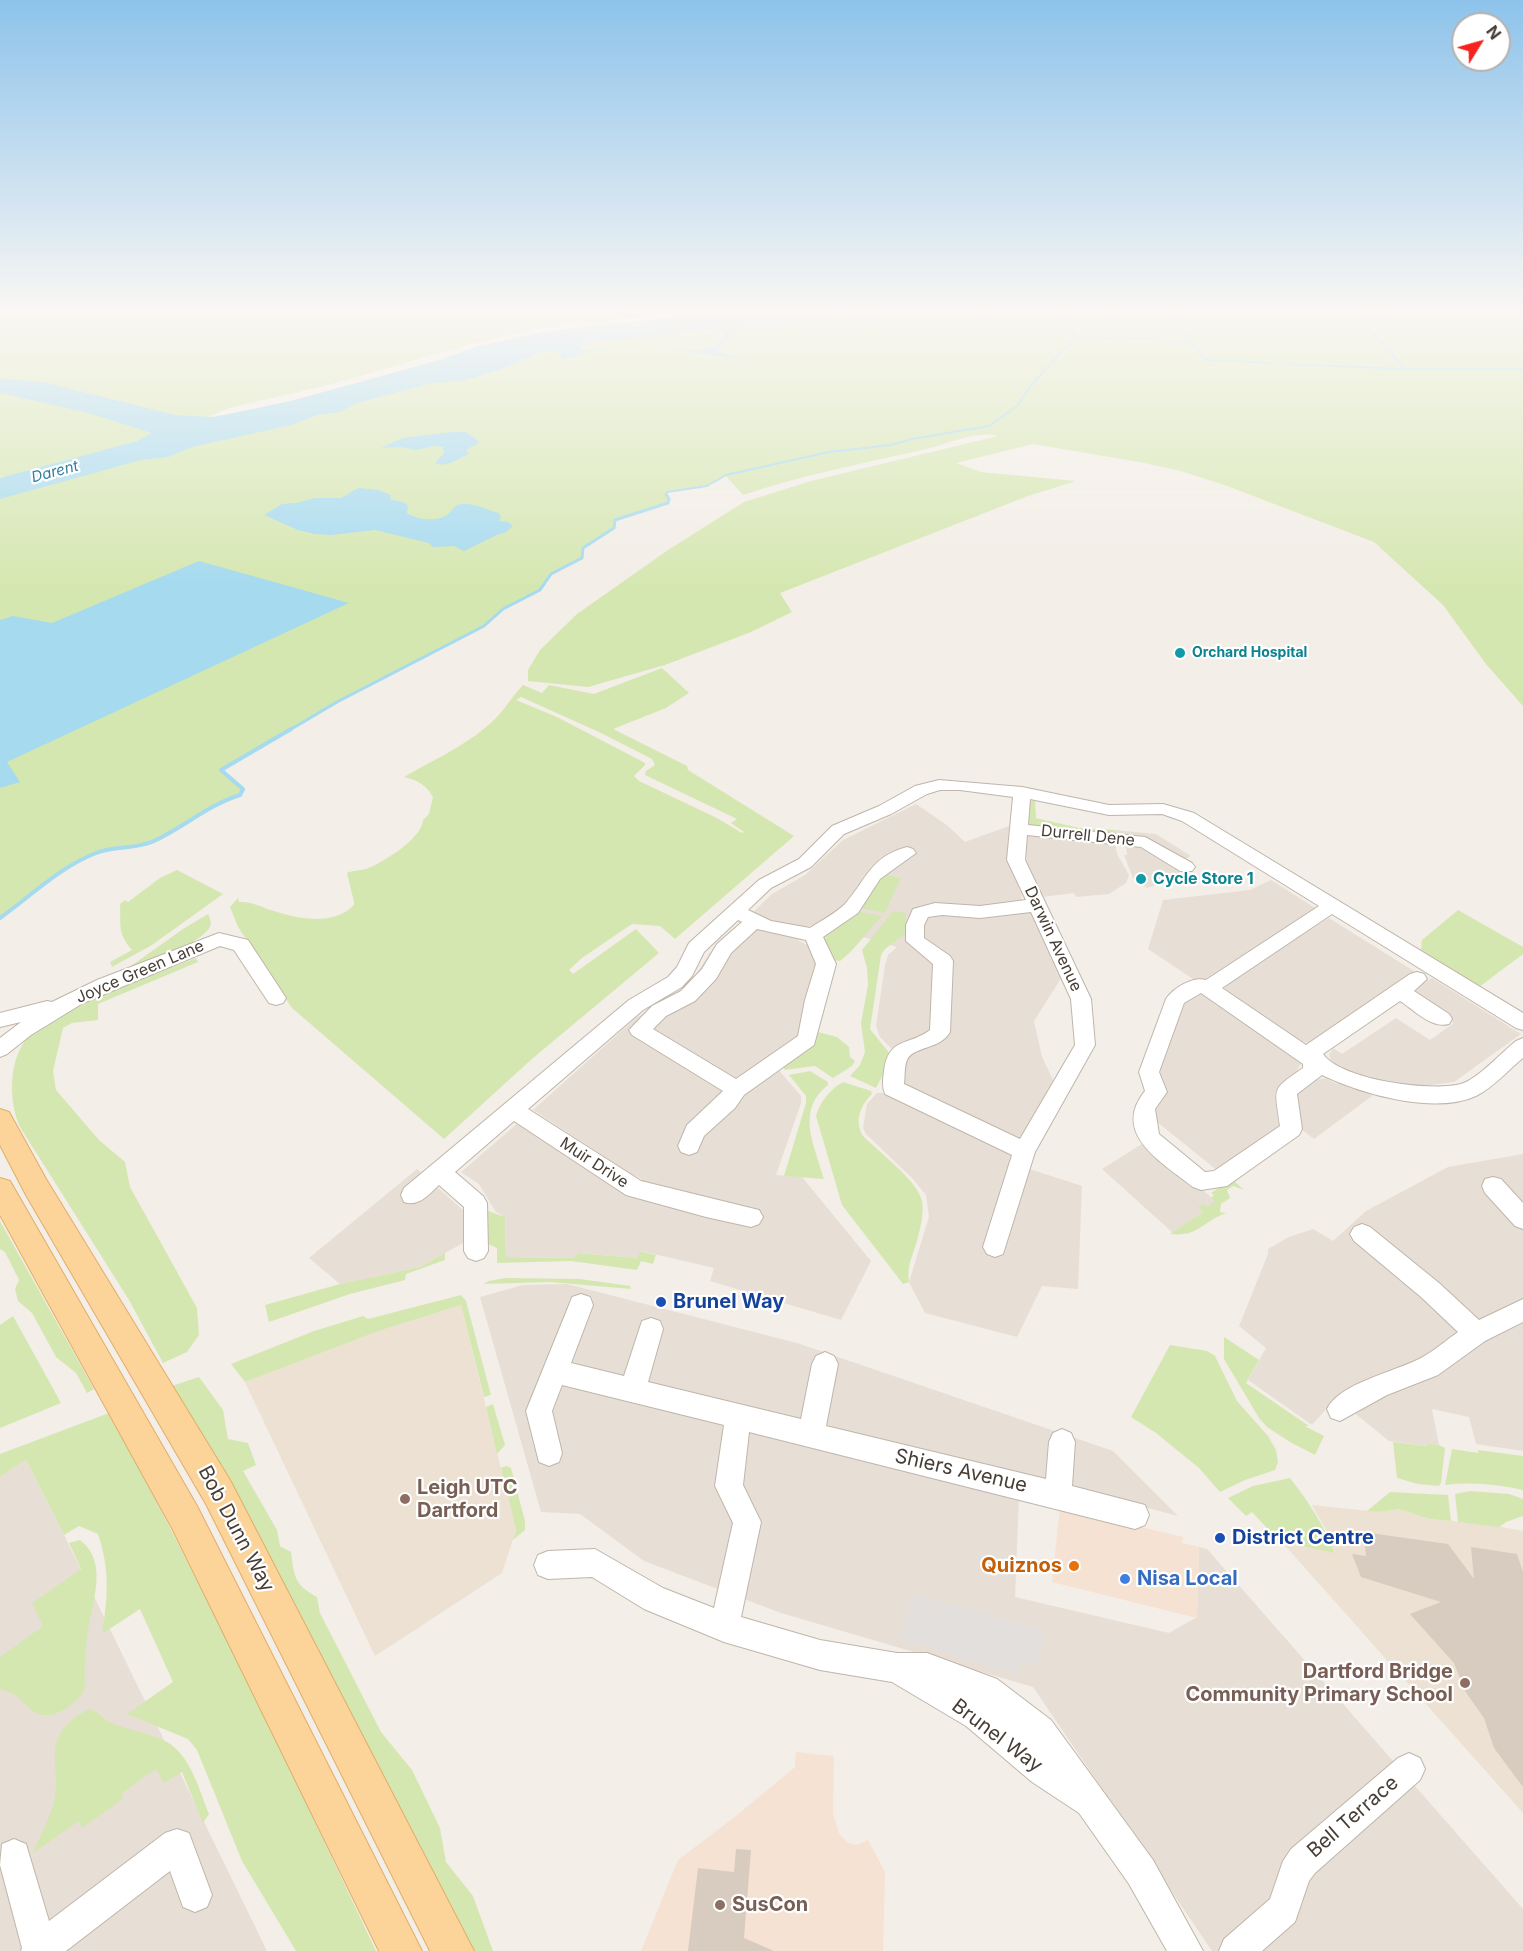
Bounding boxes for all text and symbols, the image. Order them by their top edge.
north arrow [1451,12,1511,72]
text: N [1482,21,1505,43]
water label: Darent [30,457,80,487]
place label: Orchard Hospital [1192,645,1307,661]
marker: Orchard Hospital [1173,646,1187,660]
street label: Durrell Dene [1040,822,1136,850]
place label: Cycle Store 1 [1153,869,1254,889]
marker: Cycle Store 1 [1134,872,1148,886]
street label: Darwin Avenue [1020,883,1086,995]
street label: Joyce Green Lane [73,936,207,1008]
street label: Muir Drive [556,1134,632,1192]
place label: Brunel Way [673,1290,784,1314]
marker: Brunel Way [654,1295,668,1309]
street label: Shiers Avenue [892,1444,1030,1498]
street label: Bob Dunn Way [193,1462,279,1596]
place label: Leigh UTC Dartford [417,1476,518,1523]
marker: Leigh UTC Dartford [398,1492,412,1506]
place label: District Centre [1232,1526,1374,1550]
marker: District Centre [1213,1531,1227,1545]
place label: Quiznos [981,1554,1062,1578]
marker: Quiznos [1067,1559,1081,1573]
place label: Nisa Local [1137,1567,1238,1591]
marker: Nisa Local [1118,1572,1132,1586]
place label: Dartford Bridge Community Primary School [1186,1660,1453,1707]
marker: Dartford Bridge Community Primary School [1458,1676,1472,1690]
street label: Brunel Way [947,1694,1047,1778]
street label: Bell Terrace [1303,1771,1403,1863]
place label: SusCon [732,1893,808,1917]
marker: SusCon [713,1898,727,1912]

